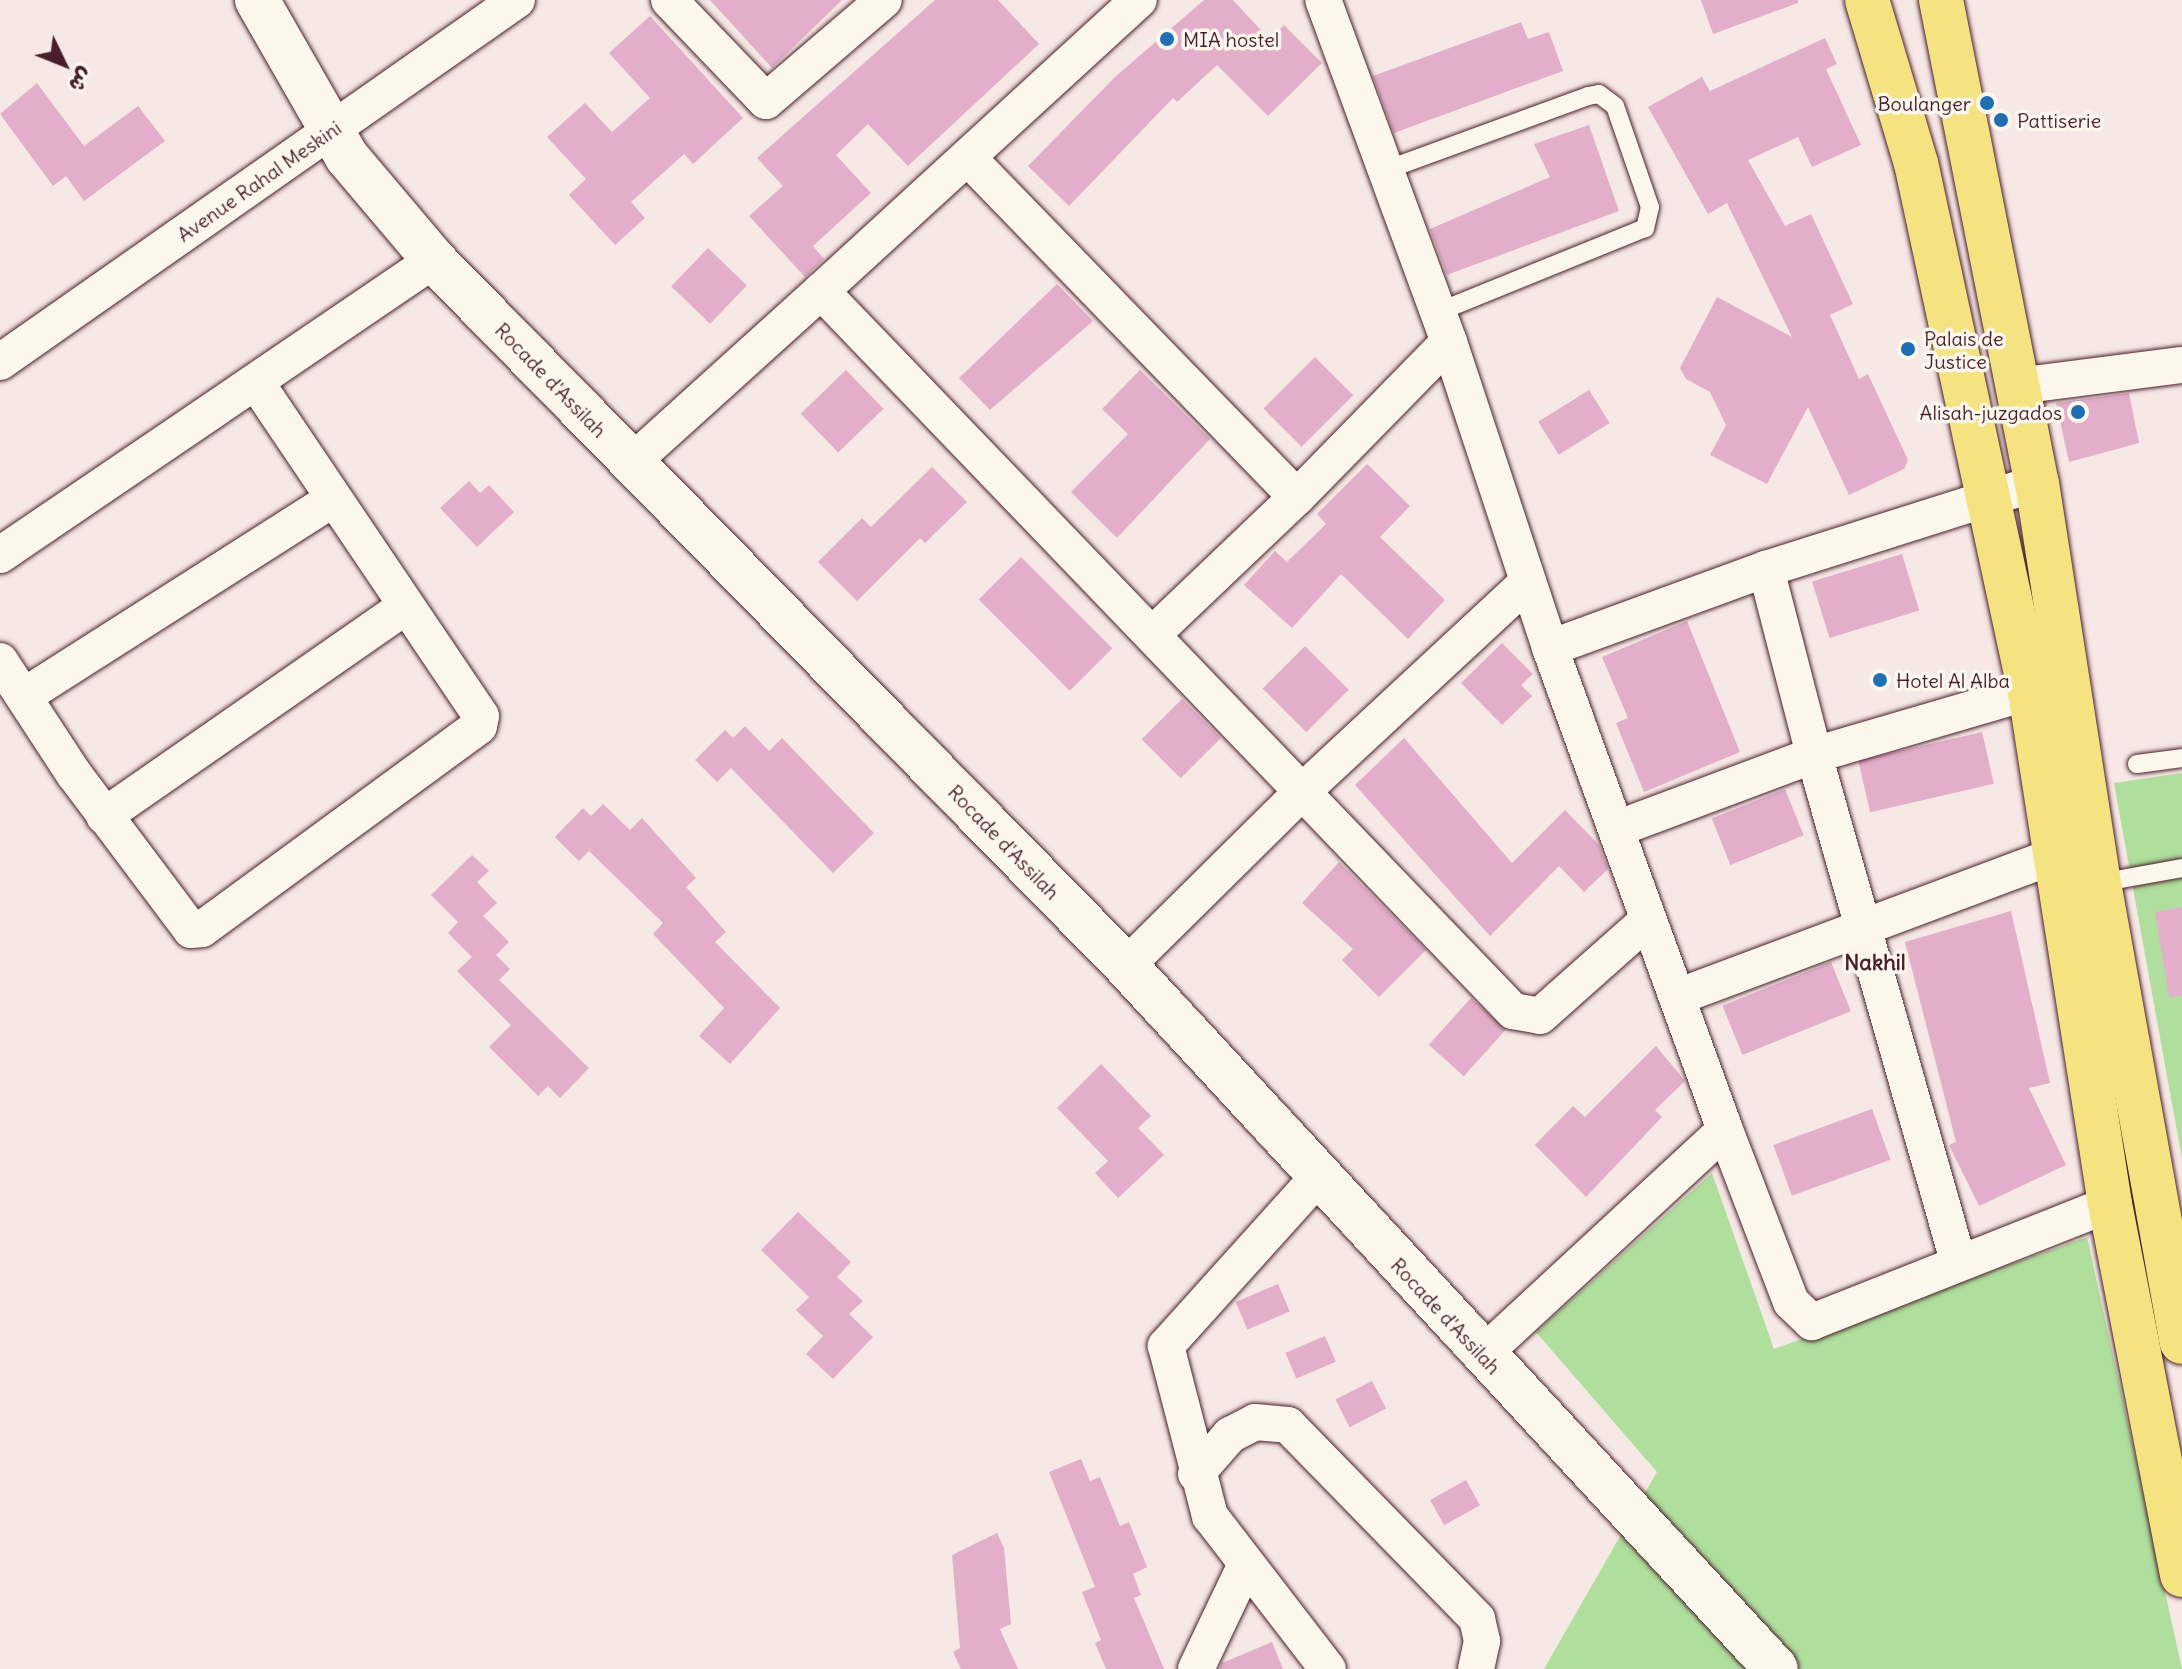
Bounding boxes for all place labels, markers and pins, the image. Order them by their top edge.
place label: MIA hostel [1183,27,1279,51]
marker: MIA hostel [1158,30,1176,48]
place label: Boulanger [1877,91,1971,115]
marker: Boulanger [1978,94,1996,112]
place label: Pattiserie [2017,108,2101,132]
marker: Pattiserie [1992,111,2010,129]
place label: Palais de Justice [1924,326,2004,373]
marker: Palais de Justice [1899,340,1917,358]
place label: Alisah-juzgados [1920,400,2062,424]
marker: Alisah-juzgados [2069,403,2087,421]
place label: Hotel Al Alba [1896,668,2010,692]
marker: Hotel Al Alba [1871,671,1889,689]

